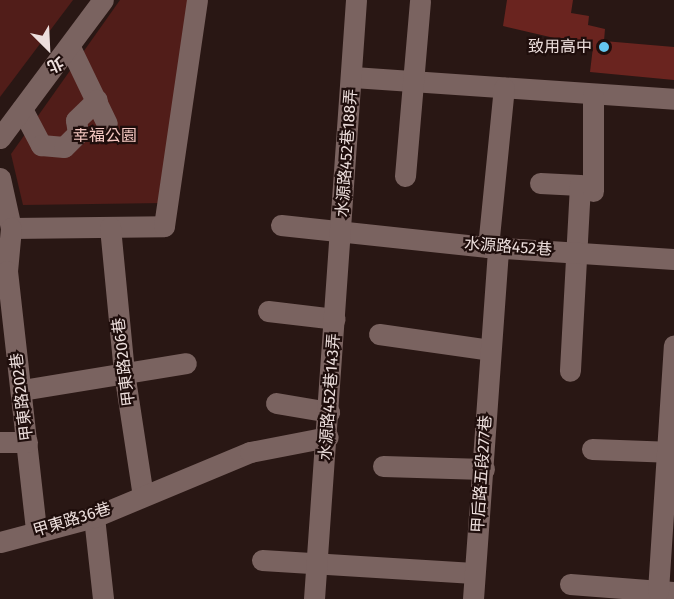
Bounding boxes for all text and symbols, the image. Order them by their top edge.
north arrow [18,18,78,78]
place label: 致用高中 [528,37,592,57]
marker: 致用高中 [597,40,611,54]
text: 北 [44,53,67,77]
street label: 水源路452巷188弄 [333,88,361,218]
park label: 幸福公園 [73,126,137,146]
street label: 水源路452巷 [463,234,553,260]
street label: 甲東路206巷 [109,316,139,408]
street label: 水源路452巷143弄 [316,333,344,461]
street label: 甲東路202巷 [7,352,37,442]
street label: 甲后路五段277巷 [468,414,496,534]
street label: 甲東路36巷 [31,499,113,541]

